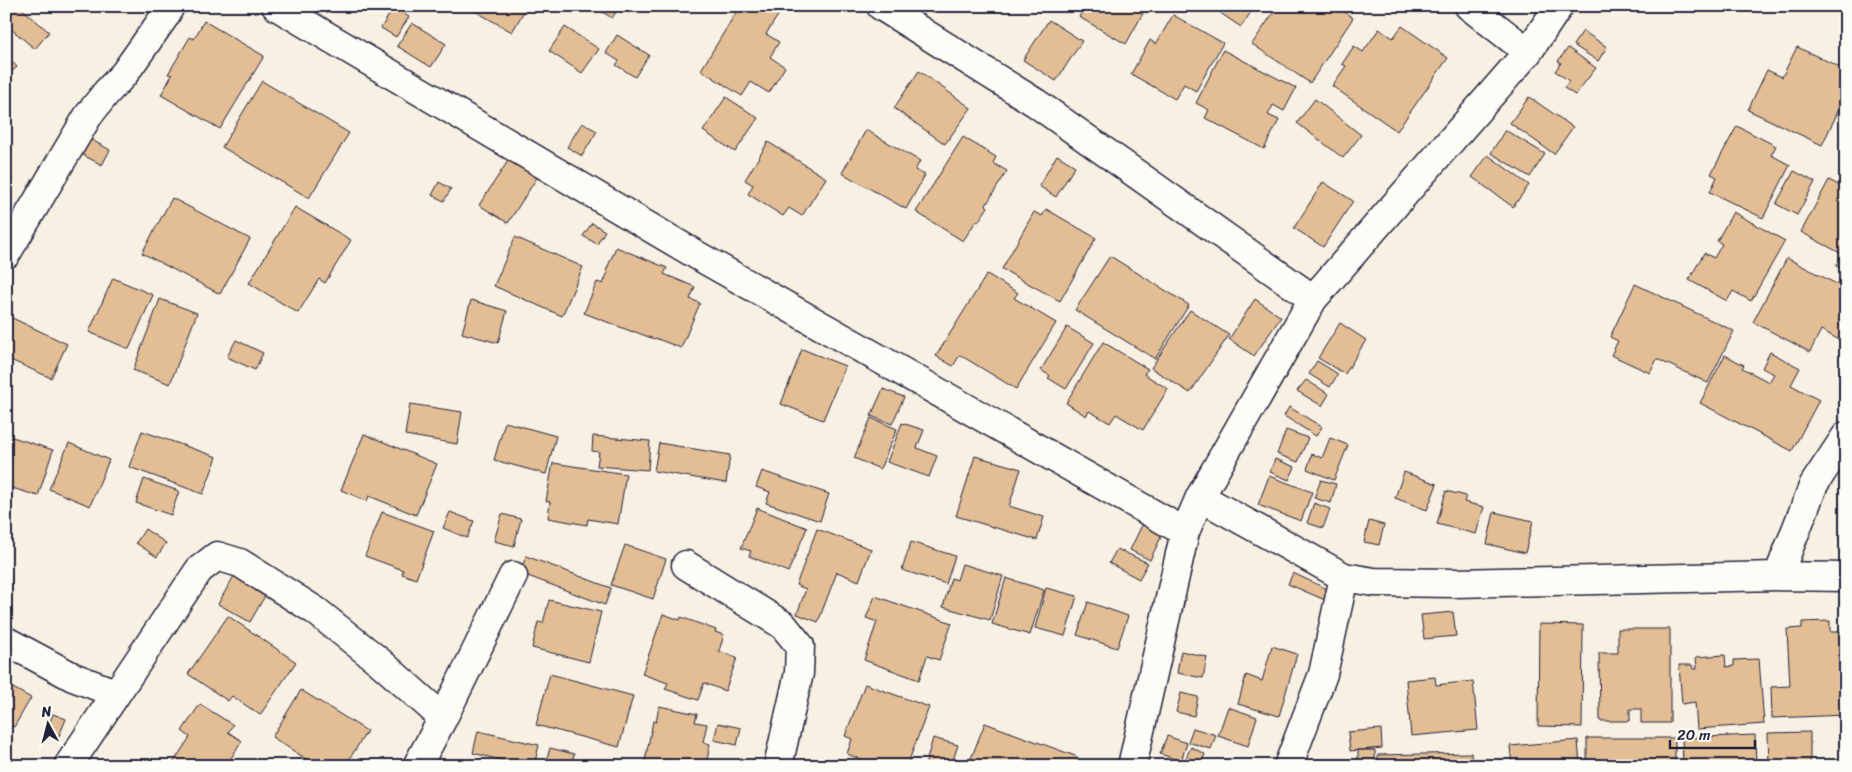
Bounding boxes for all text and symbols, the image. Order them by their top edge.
text: N [39,699,53,725]
north arrow [22,700,72,750]
scale bar [1670,717,1754,749]
text: 20 m [1677,722,1711,748]

